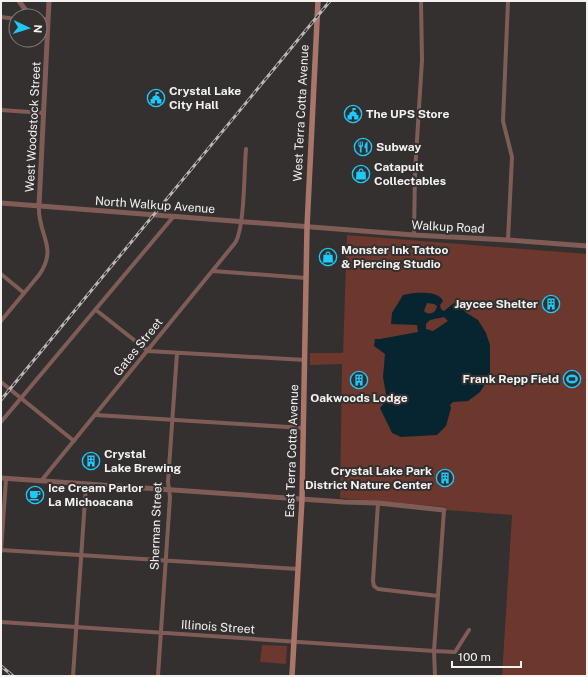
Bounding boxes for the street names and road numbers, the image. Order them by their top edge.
street label: West Terra Cotta Avenue [290,44,312,182]
street label: West Woodstock Street [23,61,43,193]
street label: North Walkup Avenue [94,194,216,216]
street label: Walkup Road [411,218,485,236]
street label: Gates Street [110,315,166,379]
street label: East Terra Cotta Avenue [283,384,301,518]
street label: Sherman Street [147,481,165,570]
street label: Illinois Street [181,617,256,637]

